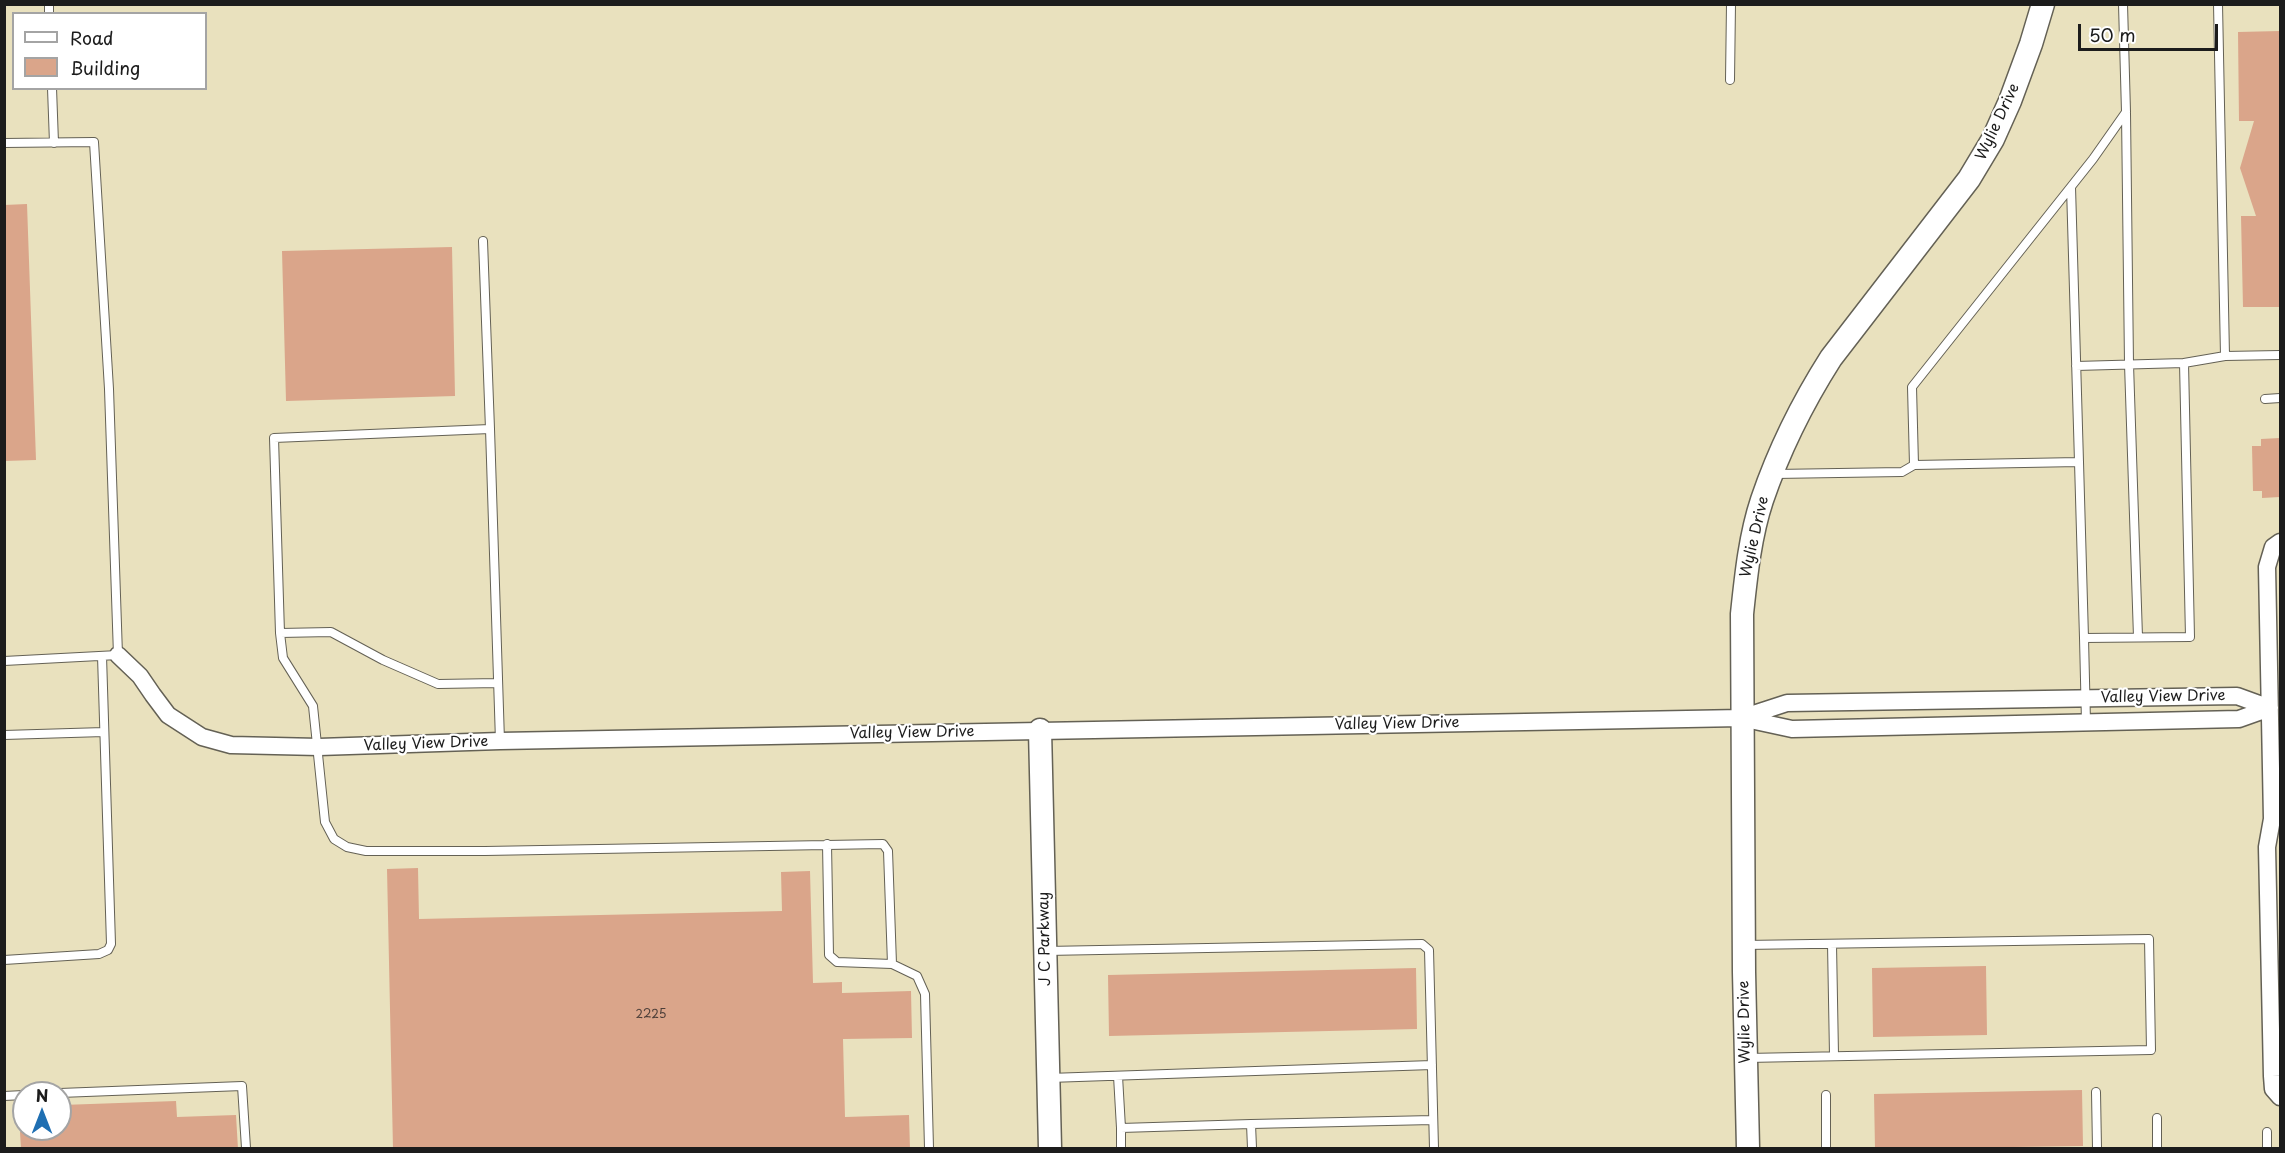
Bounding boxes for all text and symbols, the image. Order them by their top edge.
legend [12,12,207,90]
scale bar [2081,12,2220,50]
text: 50 m [2089,21,2136,48]
text: Road [70,24,114,51]
text: Building [70,54,140,81]
street label: Wylie Drive [1972,81,2024,163]
street label: Wylie Drive [1737,495,1773,579]
street label: Valley View Drive [2101,687,2225,707]
street label: Valley View Drive [1335,714,1459,734]
street label: Valley View Drive [850,723,974,743]
street label: Valley View Drive [363,733,489,755]
street label: J C Parkway [1035,892,1055,986]
street label: Wylie Drive [1735,980,1755,1064]
house number: 2225 [635,1008,667,1022]
north arrow [12,1081,72,1141]
text: N [36,1083,48,1107]

